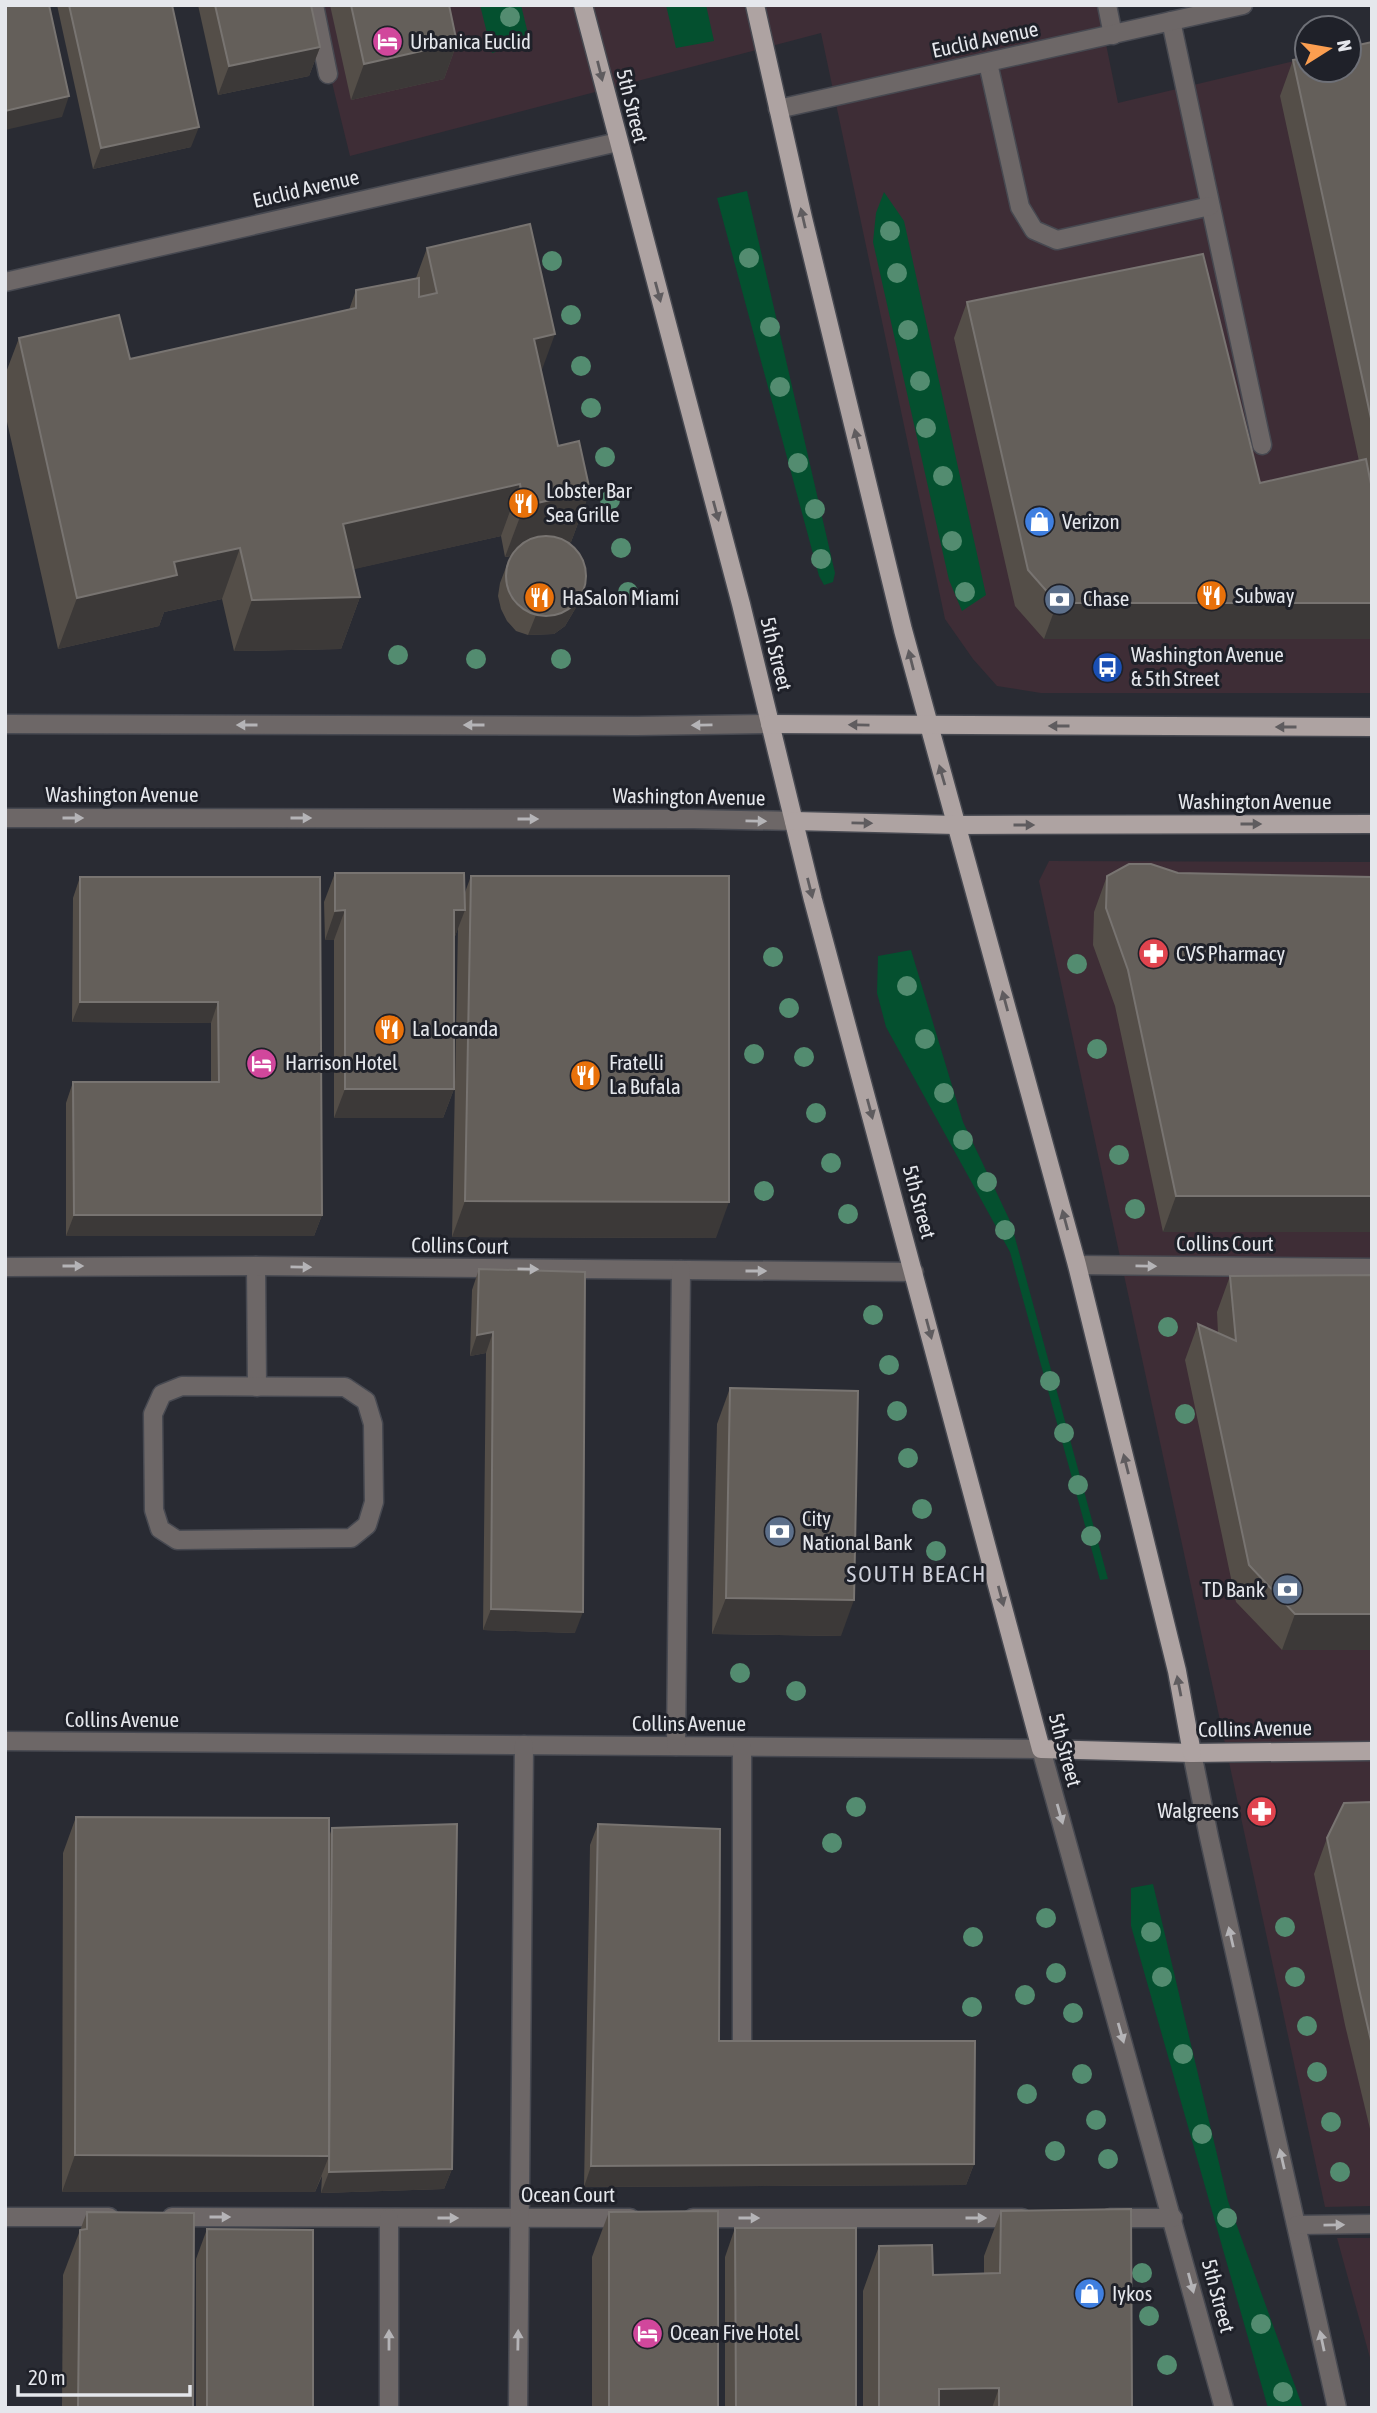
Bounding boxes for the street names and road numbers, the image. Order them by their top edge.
street label: Euclid Avenue [929,16,1040,62]
street label: 5th Street [612,66,654,145]
street label: Euclid Avenue [250,164,361,212]
street label: 5th Street [756,614,798,693]
street label: Washington Avenue [46,782,198,806]
street label: Washington Avenue [612,783,766,809]
street label: Washington Avenue [1179,789,1331,813]
street label: 5th Street [899,1162,941,1241]
street label: Collins Court [1176,1231,1274,1255]
street label: Collins Court [411,1232,509,1258]
street label: Collins Avenue [65,1707,179,1731]
street label: 5th Street [1045,1710,1087,1789]
street label: Collins Avenue [632,1711,746,1735]
street label: Collins Avenue [1198,1715,1312,1741]
street label: Ocean Court [521,2182,615,2206]
street label: 5th Street [1198,2256,1240,2335]

